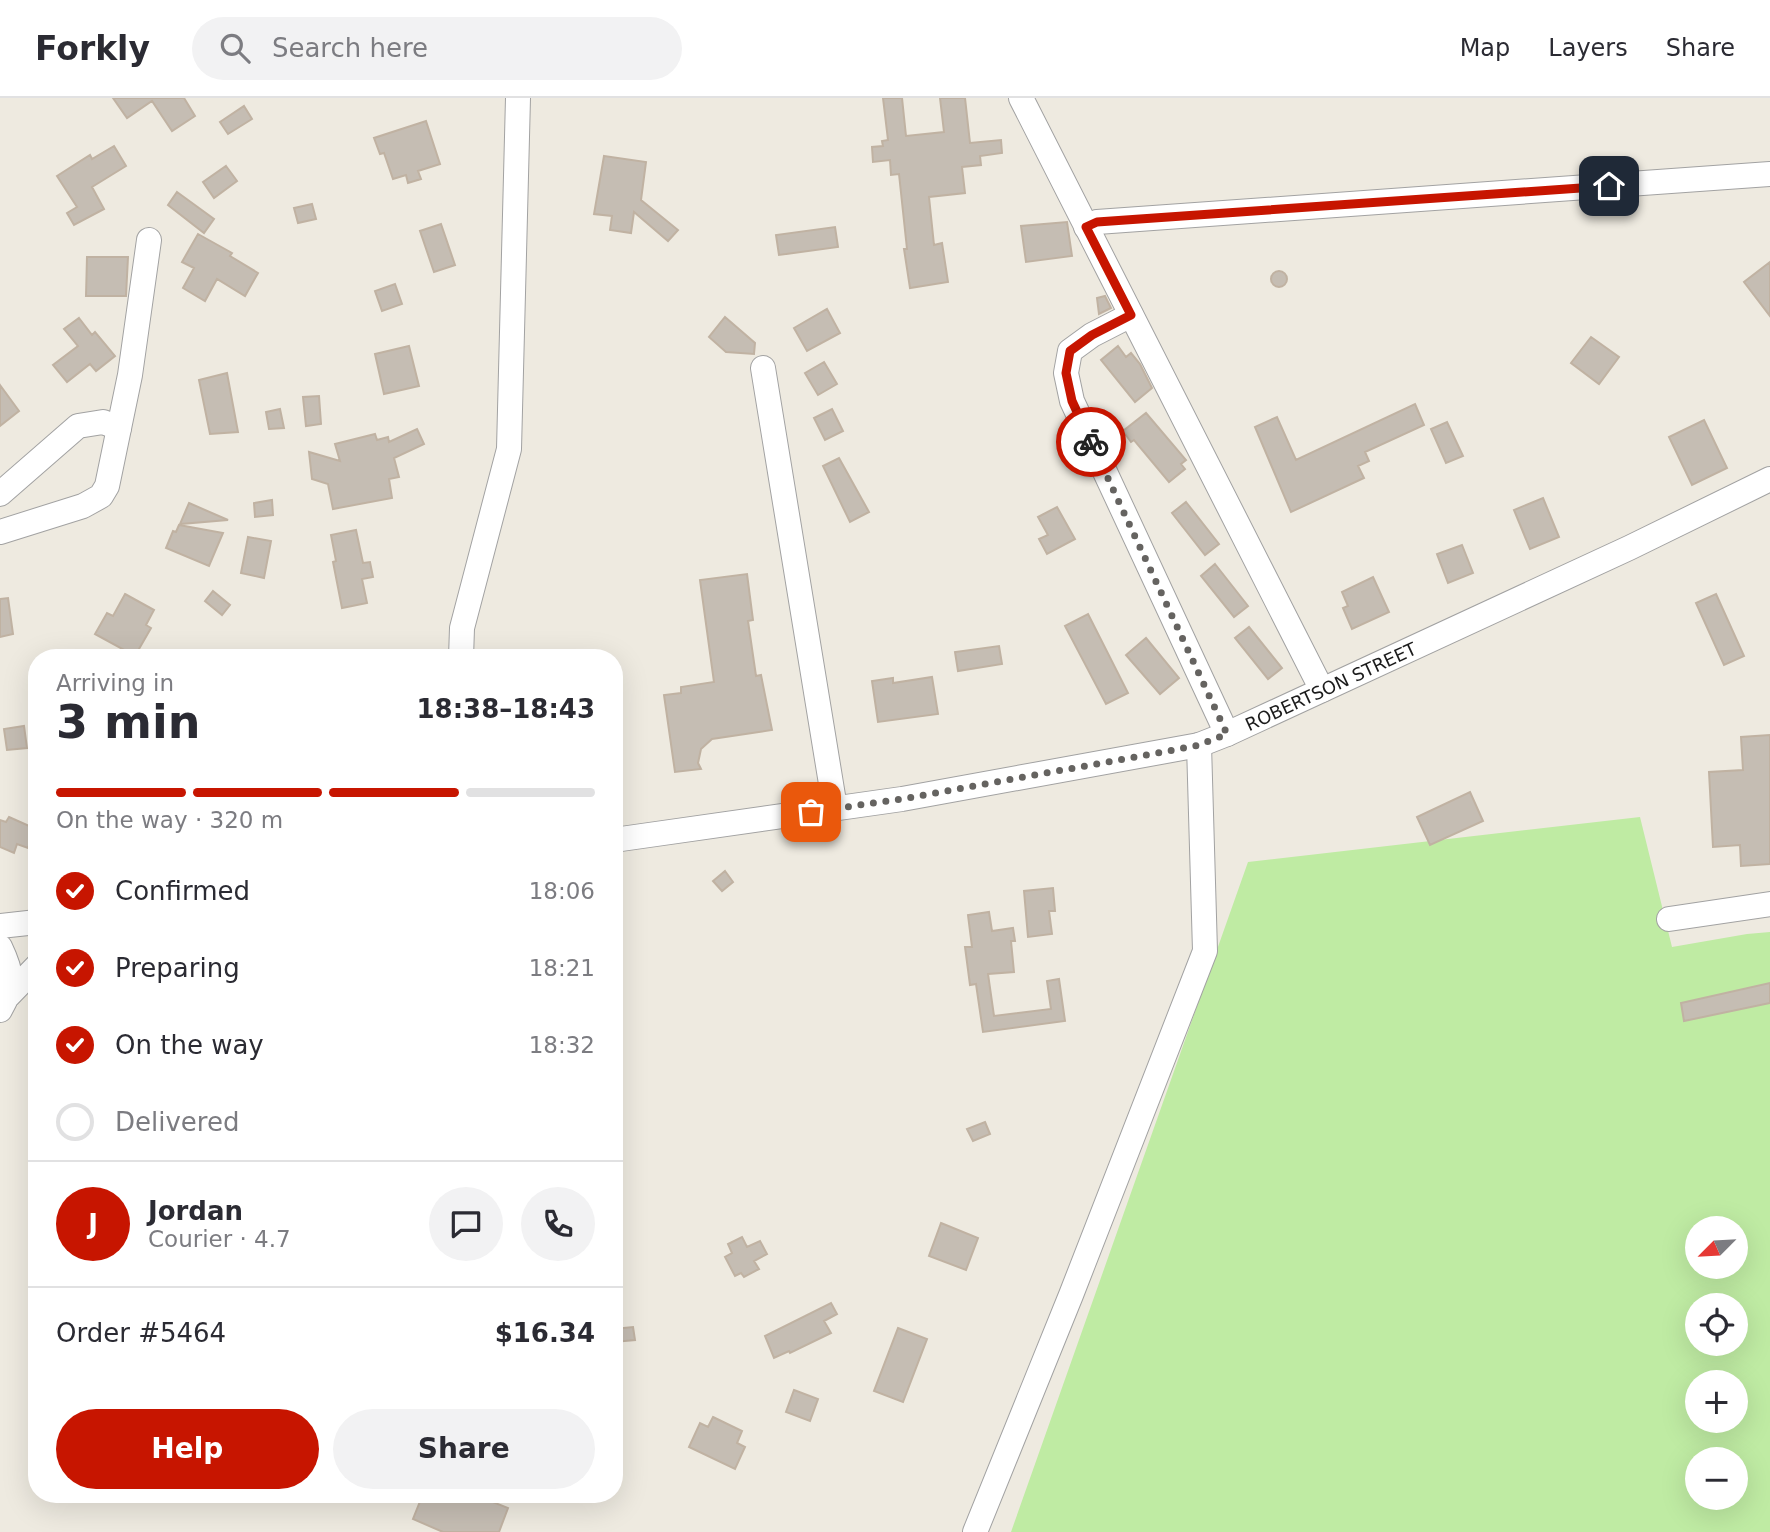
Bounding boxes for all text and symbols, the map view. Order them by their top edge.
search box [192,17,682,80]
text: Forkly [35,29,150,68]
icon: search [216,29,254,67]
text: Search here [272,33,428,63]
text: Map [1460,34,1510,62]
text: Layers [1548,34,1628,62]
text: Share [1666,34,1735,62]
pin [1579,156,1639,216]
icon: home [1590,167,1628,205]
courier [1056,407,1126,477]
icon: bike [1072,423,1110,461]
street label: ROBERTSON STREET [1242,637,1420,735]
text: Arriving in [56,670,174,696]
text: 18:38–18:43 [416,694,595,724]
text: 3 min [56,695,200,749]
pin [781,782,841,842]
icon: bag [792,793,830,831]
text: On the way · 320 m [56,807,283,833]
icon: check [56,872,94,910]
text: Confirmed [115,876,250,906]
text: 18:06 [529,878,595,904]
icon: check [56,949,94,987]
text: Preparing [115,953,240,983]
text: 18:21 [529,955,595,981]
icon: check [56,1026,94,1064]
text: On the way [115,1030,264,1060]
text: 18:32 [529,1032,595,1058]
text: Delivered [115,1107,239,1137]
button: chat [429,1187,503,1261]
button: phone [521,1187,595,1261]
text: Jordan [148,1196,243,1226]
text: J [88,1209,98,1239]
north arrow [1685,1216,1748,1279]
map controls [1685,1216,1748,1510]
text: Courier · 4.7 [148,1226,291,1252]
button: locate [1685,1293,1748,1356]
text: Order #5464 [56,1318,226,1348]
text: $16.34 [495,1318,595,1348]
button: + [1685,1370,1748,1433]
button: Help [56,1409,319,1489]
button: Share [333,1409,595,1489]
button: − [1685,1447,1748,1510]

